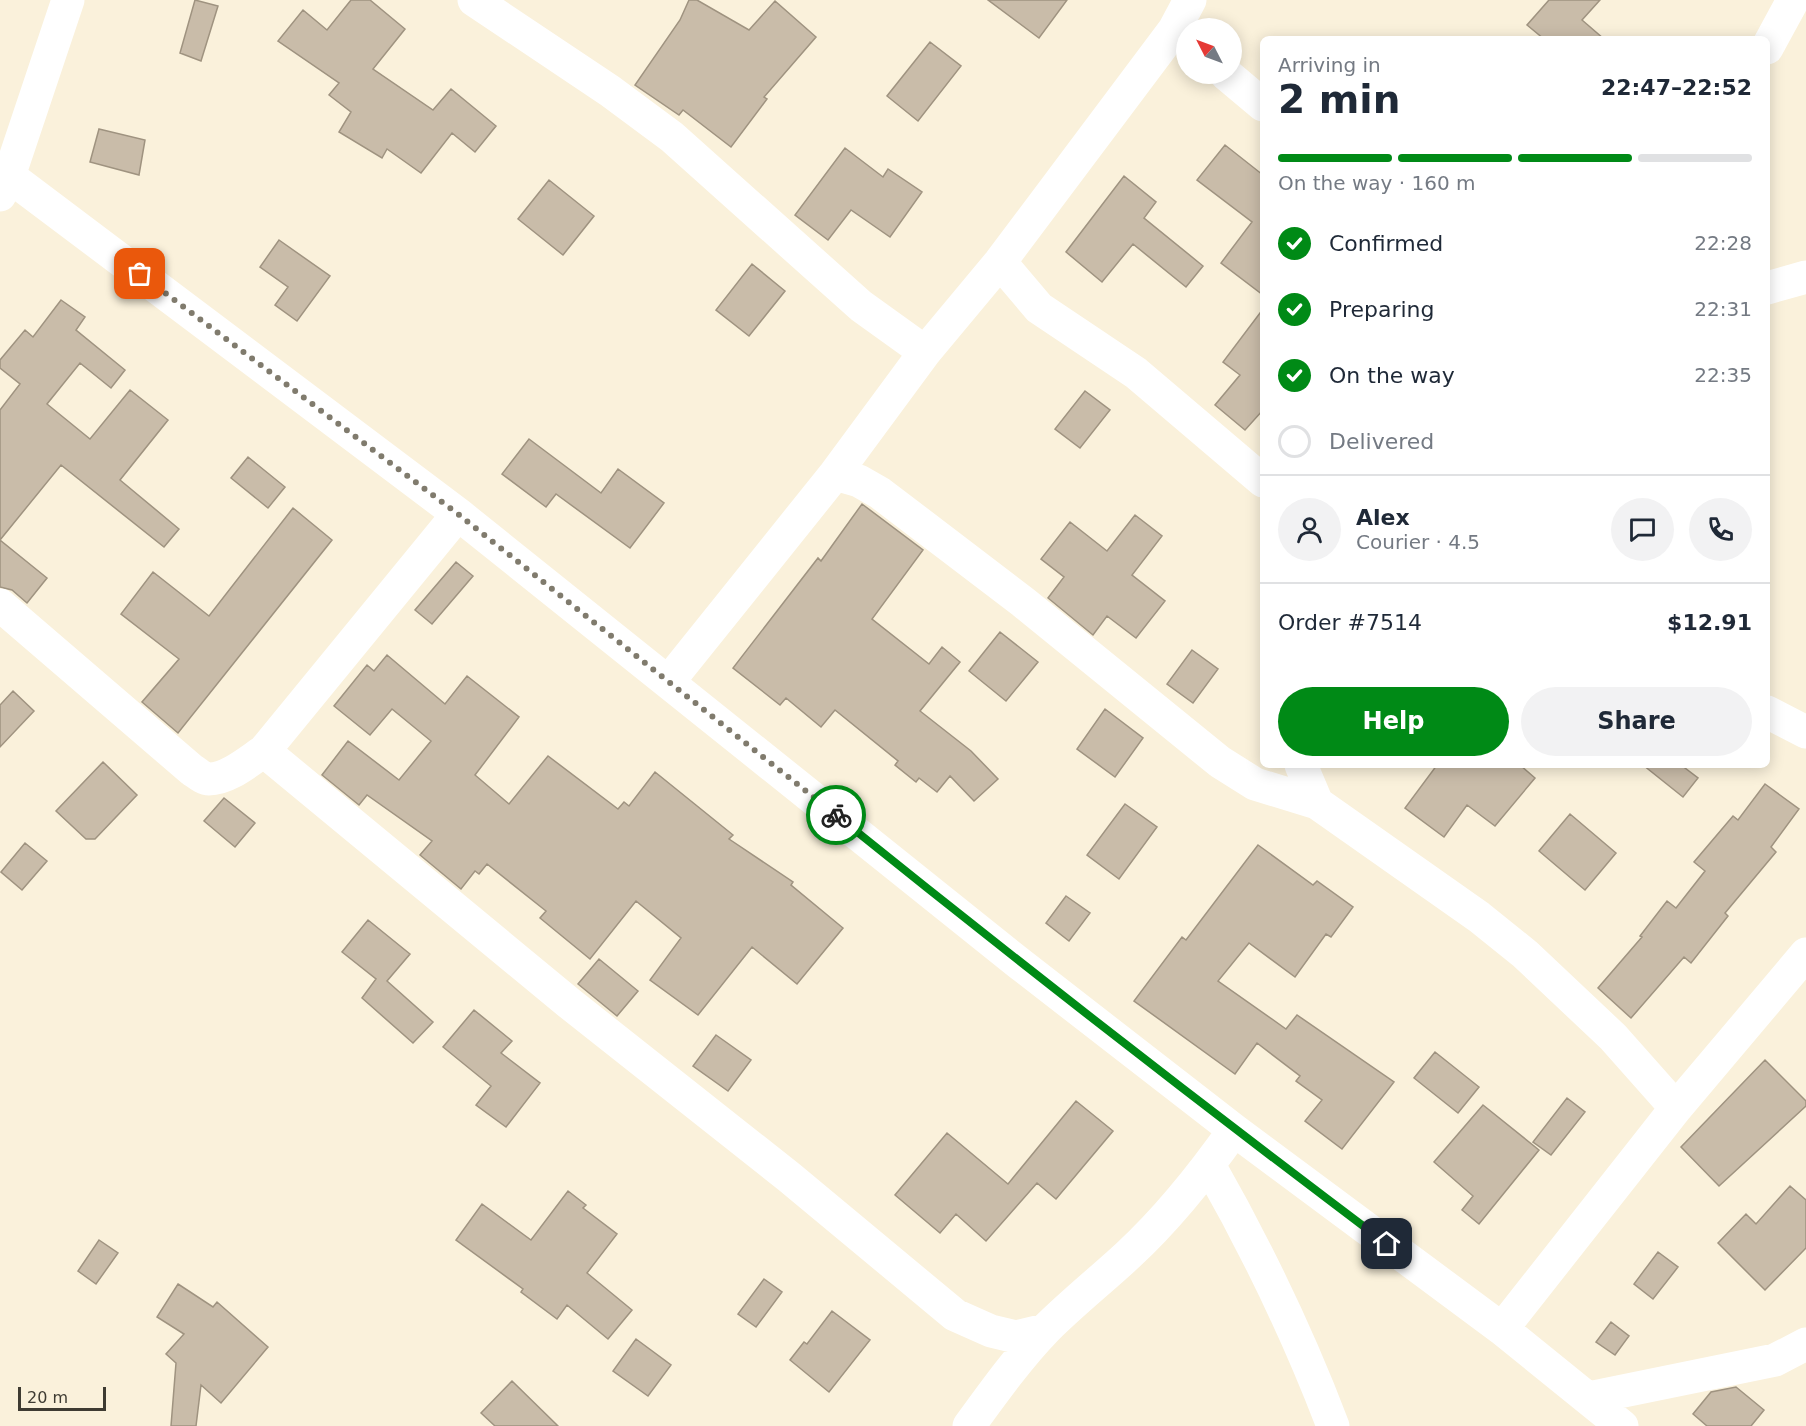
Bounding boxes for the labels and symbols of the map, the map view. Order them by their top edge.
north arrow [1176,18,1242,84]
pin [114,248,165,299]
courier [806,785,866,845]
pin [1361,1218,1412,1269]
scale bar [18,1384,106,1412]

